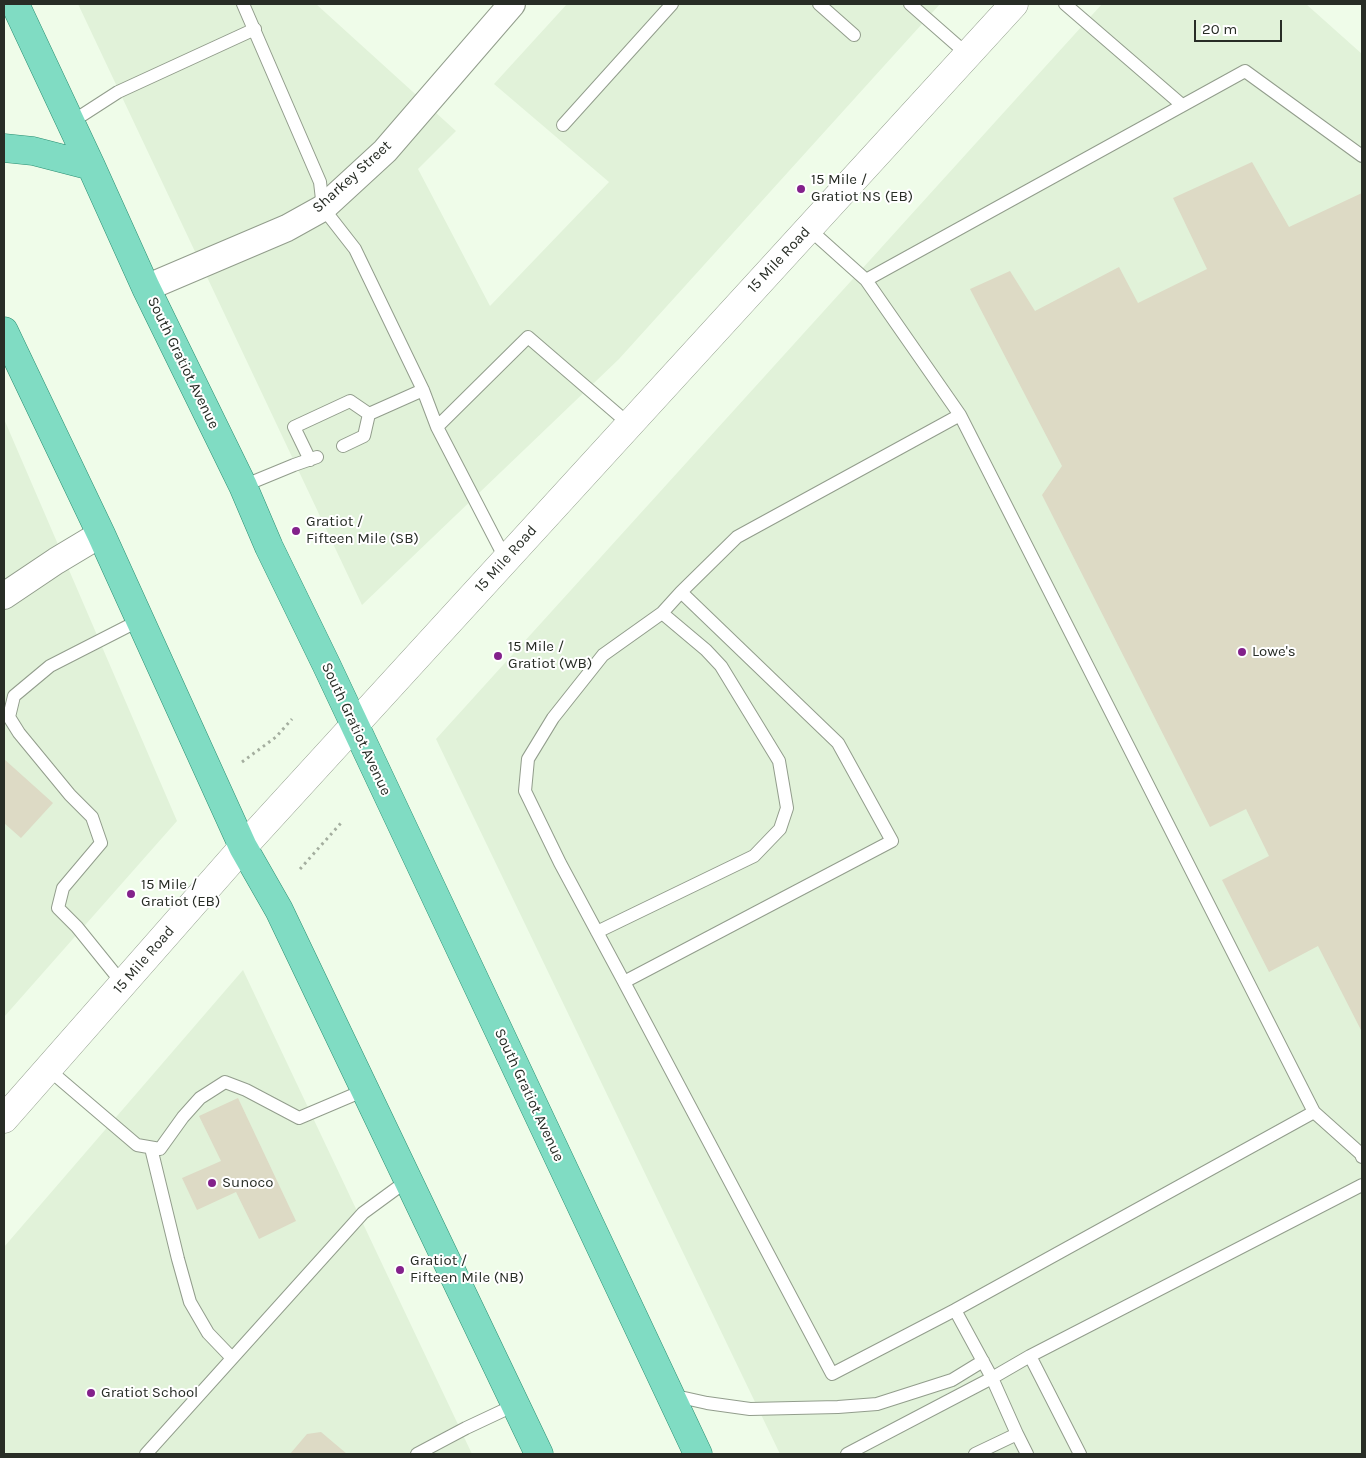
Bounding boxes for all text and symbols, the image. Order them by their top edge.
scale bar [1196,10,1284,42]
text: 20 m [1202,20,1237,38]
street label: Sharkey Street [309,137,395,217]
place label: 15 Mile / Gratiot NS (EB) [811,171,913,206]
marker: 15 Mile / Gratiot NS (EB) [795,183,807,195]
street label: 15 Mile Road [744,223,814,297]
street label: South Gratiot Avenue [143,294,223,432]
place label: Gratiot / Fifteen Mile (SB) [306,513,419,548]
street label: 15 Mile Road [471,522,541,596]
marker: Gratiot / Fifteen Mile (SB) [290,525,302,537]
place label: 15 Mile / Gratiot (WB) [508,638,592,673]
place label: Lowe's [1252,643,1296,661]
marker: Lowe's [1236,646,1248,658]
marker: 15 Mile / Gratiot (WB) [492,650,504,662]
street label: South Gratiot Avenue [317,660,395,798]
place label: 15 Mile / Gratiot (EB) [141,876,220,911]
marker: 15 Mile / Gratiot (EB) [125,888,137,900]
street label: 15 Mile Road [110,922,178,998]
street label: South Gratiot Avenue [490,1026,568,1164]
place label: Sunoco [222,1174,273,1192]
marker: Sunoco [206,1177,218,1189]
place label: Gratiot / Fifteen Mile (NB) [410,1252,524,1287]
marker: Gratiot / Fifteen Mile (NB) [394,1264,406,1276]
place label: Gratiot School [101,1384,198,1402]
marker: Gratiot School [85,1387,97,1399]

